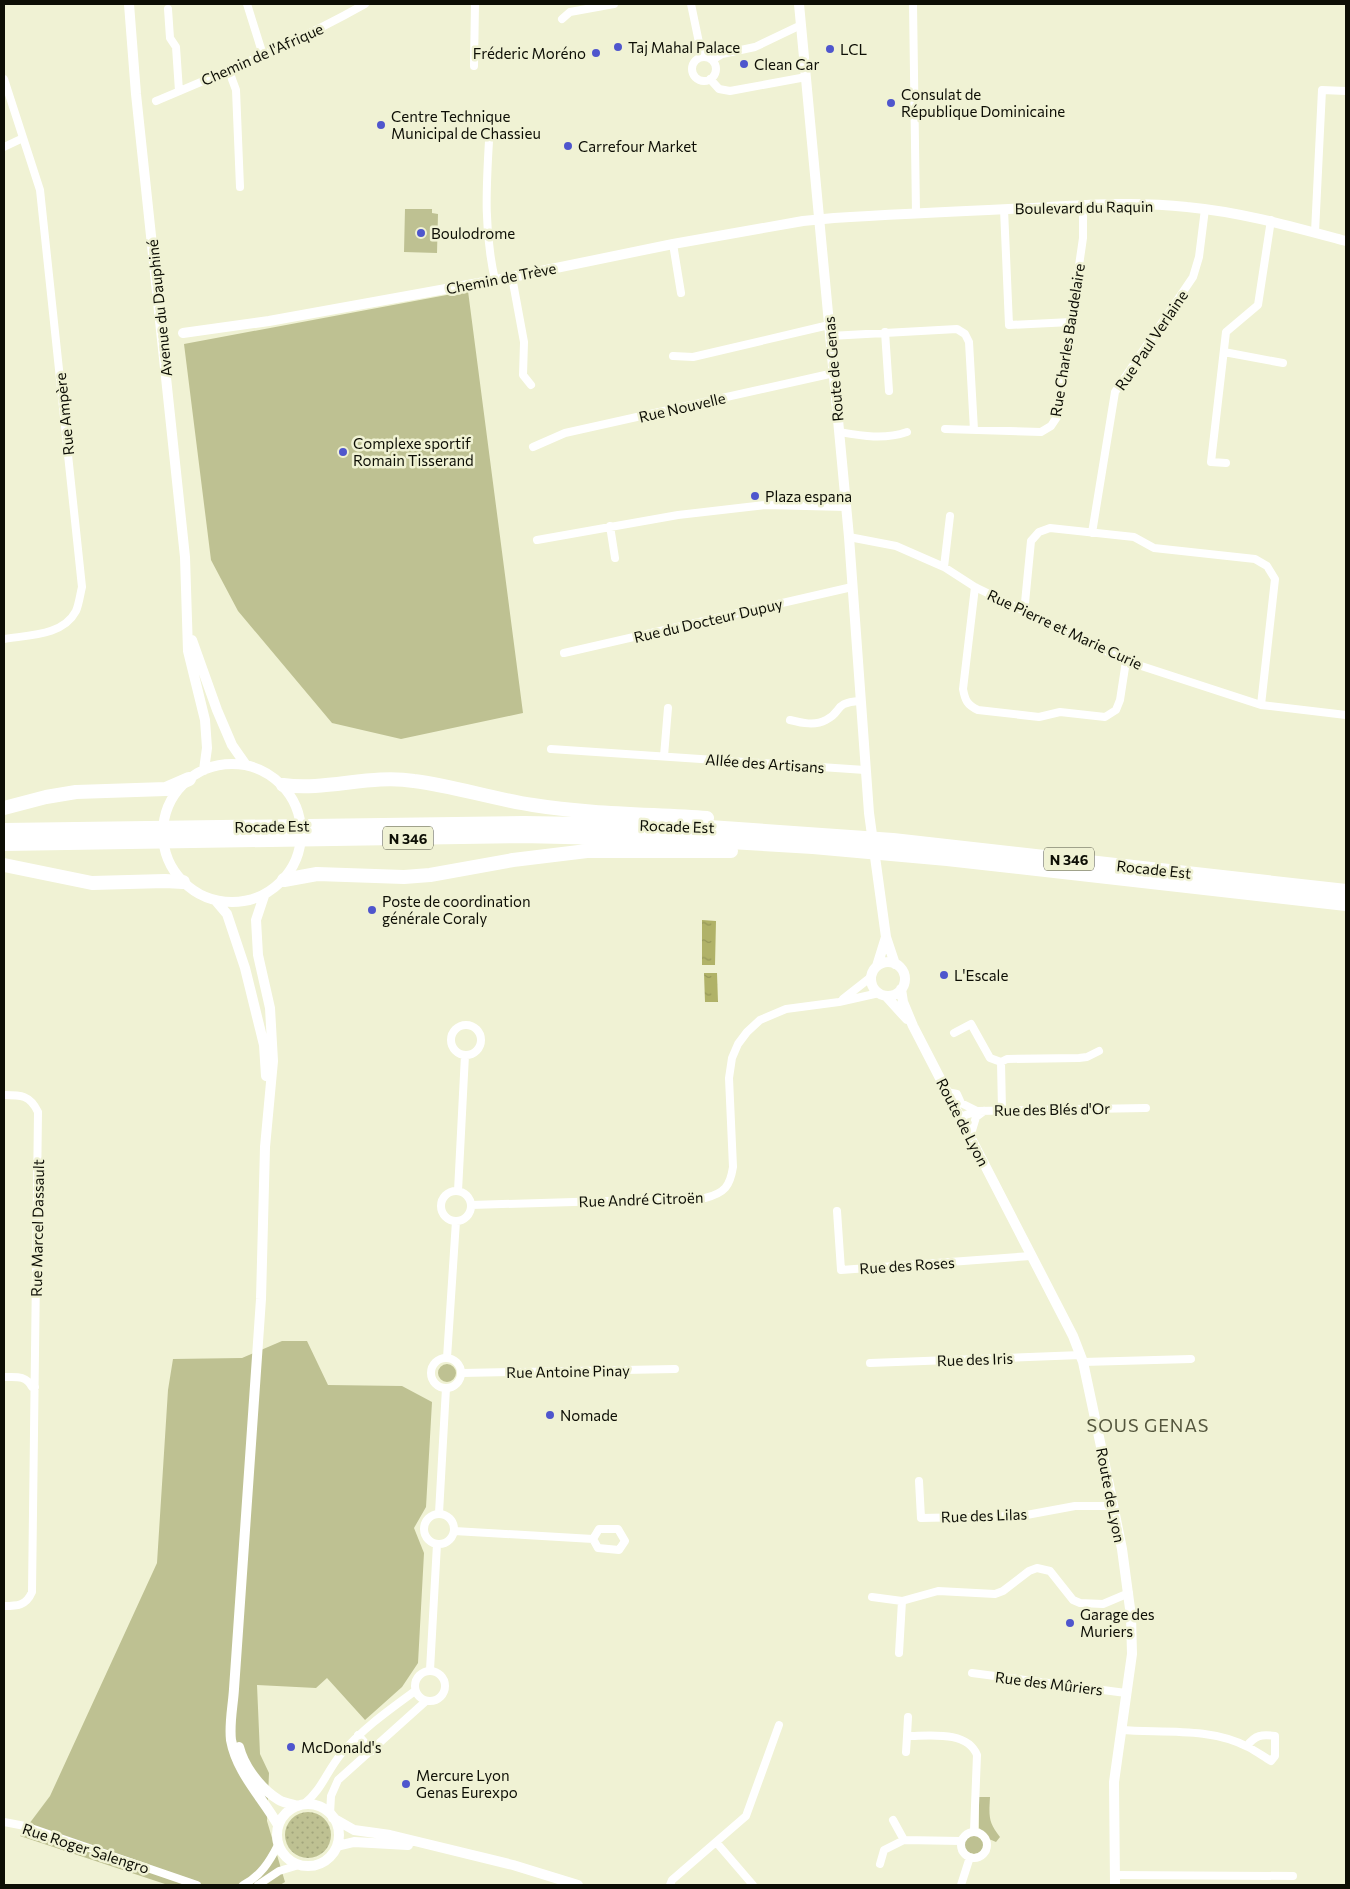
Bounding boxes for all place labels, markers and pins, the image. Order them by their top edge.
place label: Taj Mahal Palace [628,38,740,56]
place label: LCL [840,40,868,58]
marker: Taj Mahal Palace [612,41,624,53]
marker: LCL [824,43,836,55]
place label: Fréderic Moréno [473,44,586,62]
marker: Fréderic Moréno [590,47,602,59]
place label: Clean Car [754,55,819,73]
marker: Clean Car [738,58,750,70]
place label: Consulat de République Dominicaine [901,85,1065,120]
marker: Consulat de République Dominicaine [885,97,897,109]
place label: Centre Technique Municipal de Chassieu [391,107,541,142]
marker: Centre Technique Municipal de Chassieu [375,119,387,131]
place label: Carrefour Market [578,137,697,155]
marker: Carrefour Market [562,140,574,152]
place label: Boulodrome [431,224,515,242]
marker: Boulodrome [415,227,427,239]
place label: Complexe sportif Romain Tisserand [353,434,474,469]
marker: Complexe sportif Romain Tisserand [337,446,349,458]
place label: Plaza espana [765,487,852,505]
marker: Plaza espana [749,490,761,502]
place label: Poste de coordination générale Coraly [382,892,531,927]
marker: Poste de coordination générale Coraly [366,904,378,916]
place label: L'Escale [954,966,1008,984]
marker: L'Escale [938,969,950,981]
place label: Nomade [560,1406,618,1424]
marker: Nomade [544,1409,556,1421]
place label: Garage des Muriers [1080,1605,1155,1640]
marker: Garage des Muriers [1064,1617,1076,1629]
place label: McDonald's [301,1738,382,1756]
marker: McDonald's [285,1741,297,1753]
place label: Mercure Lyon Genas Eurexpo [416,1766,518,1801]
marker: Mercure Lyon Genas Eurexpo [400,1778,412,1790]

